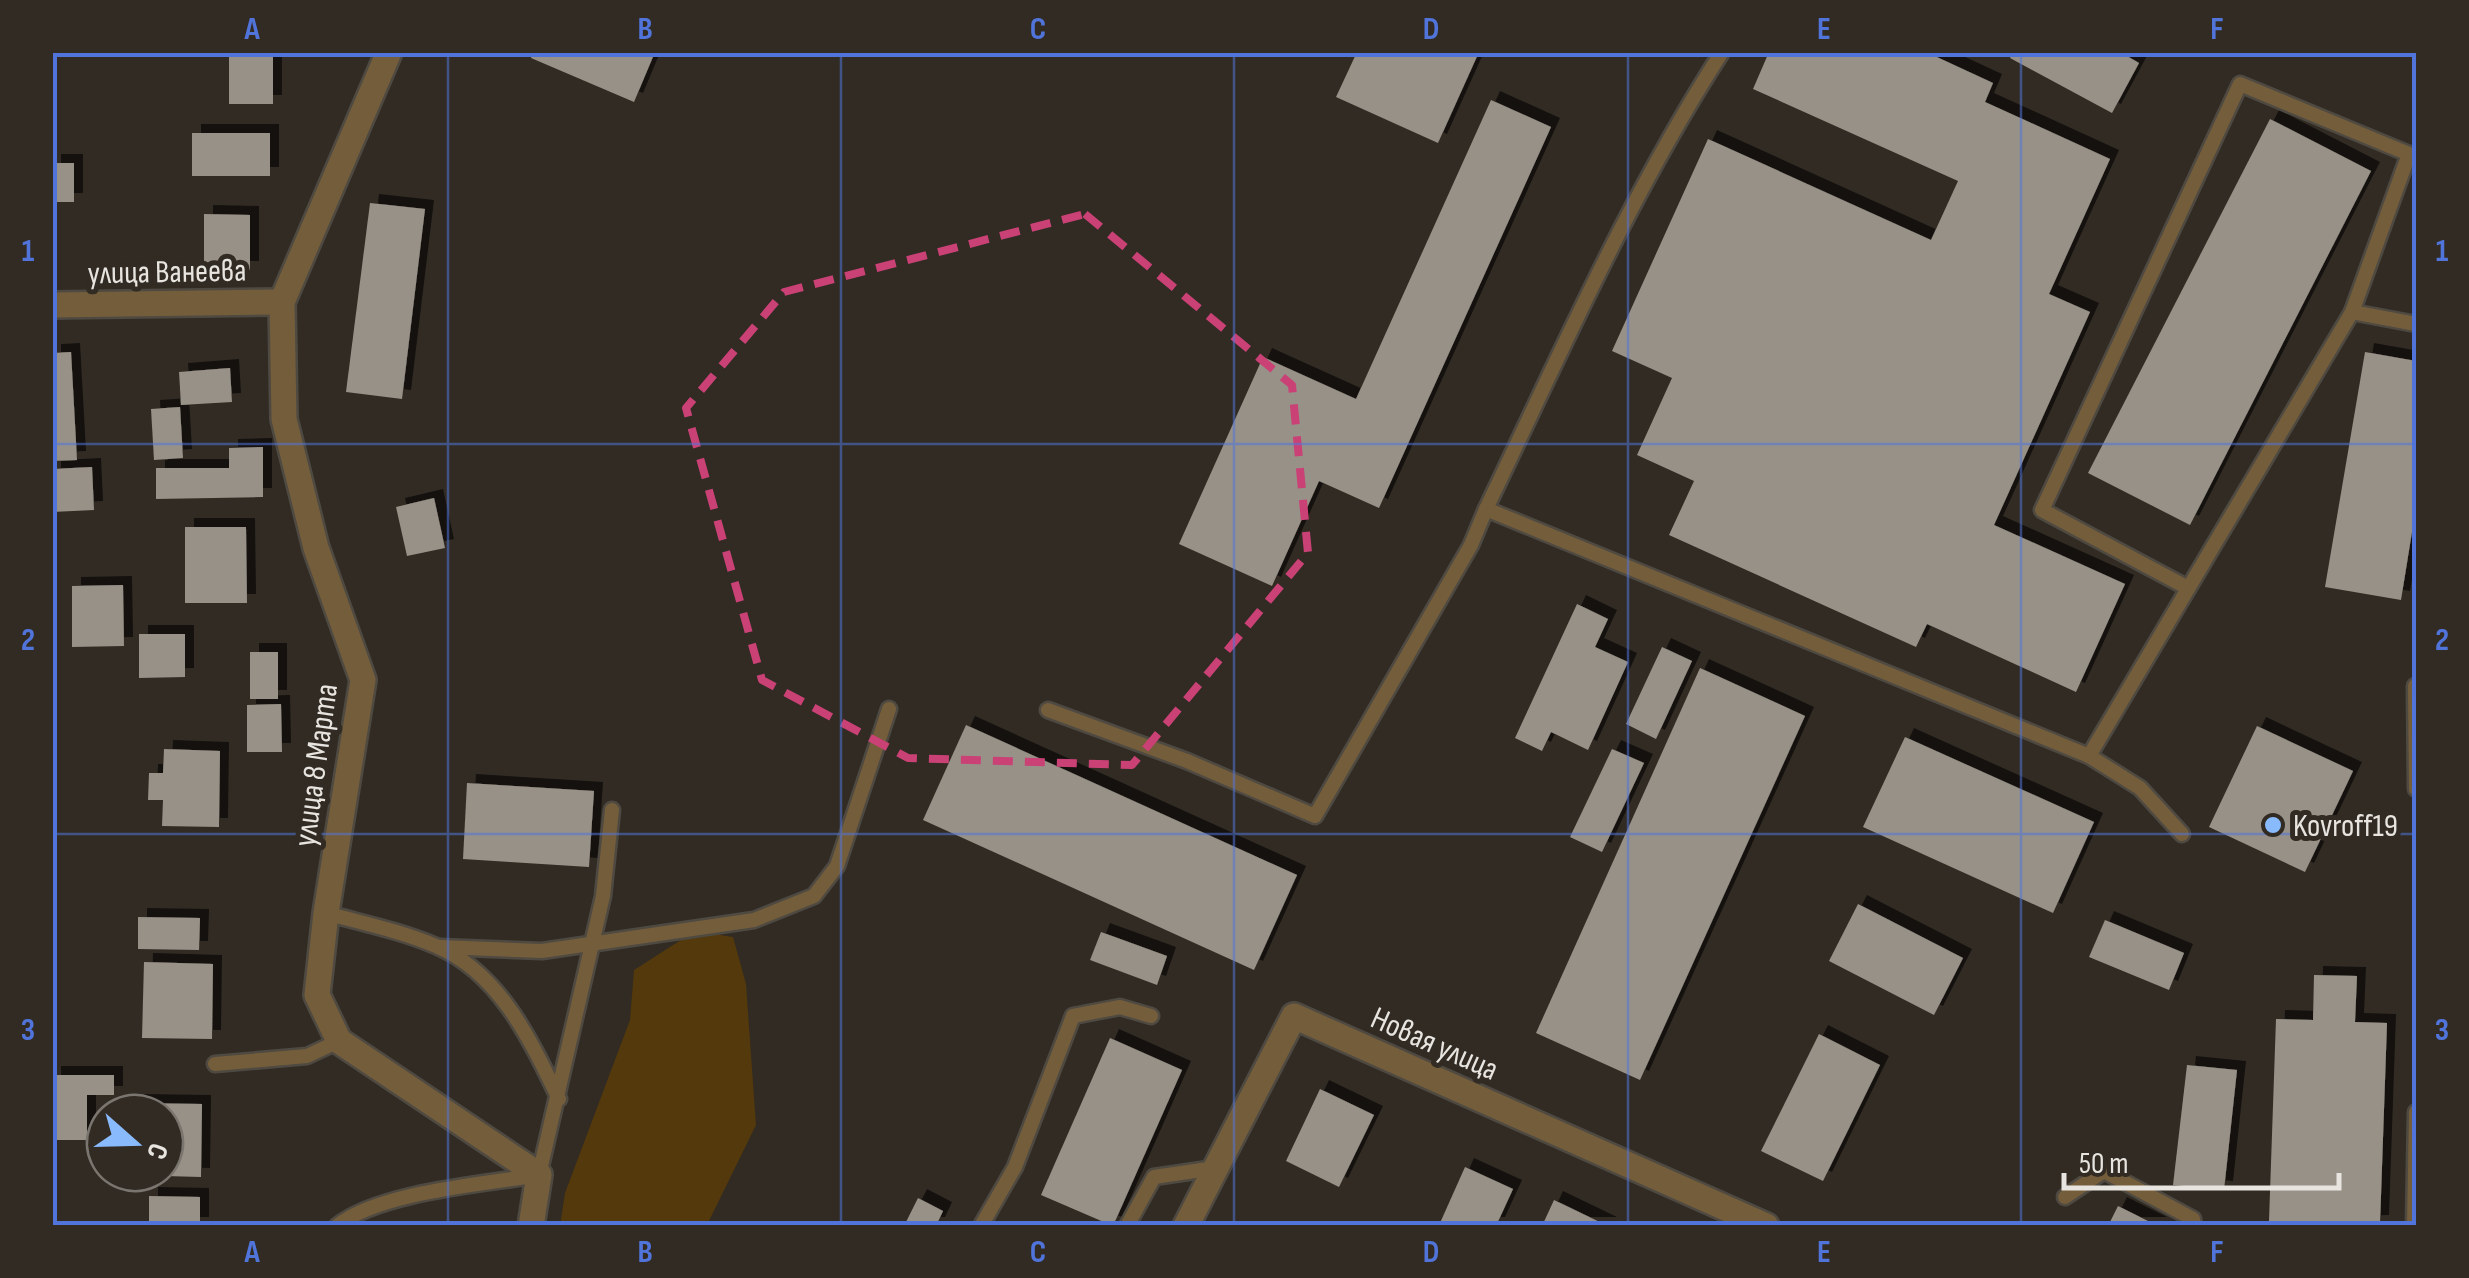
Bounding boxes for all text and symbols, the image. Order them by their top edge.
text: A [243,10,260,49]
text: B [637,10,653,49]
text: C [1030,10,1046,49]
text: D [1423,10,1439,49]
text: E [1817,10,1831,49]
text: F [2210,10,2224,49]
text: 1 [22,232,35,271]
text: 1 [2436,232,2449,271]
street label: улица Ванеева [87,252,247,293]
text: 2 [21,621,35,660]
text: 2 [2435,621,2449,660]
street label: улица 8 Марта [286,681,347,849]
place label: Kovroff19 [2293,807,2398,846]
marker: Kovroff19 [2262,814,2284,836]
street label: Новая улица [1365,999,1504,1090]
text: 3 [21,1011,35,1050]
text: 3 [2435,1011,2449,1050]
north arrow [85,1093,185,1193]
scale bar [2064,1128,2339,1190]
text: С [139,1139,175,1163]
text: 50 m [2079,1146,2128,1182]
text: A [243,1233,260,1272]
text: B [637,1233,653,1272]
text: C [1030,1233,1046,1272]
text: D [1423,1233,1439,1272]
text: E [1817,1233,1831,1272]
text: F [2210,1233,2224,1272]

